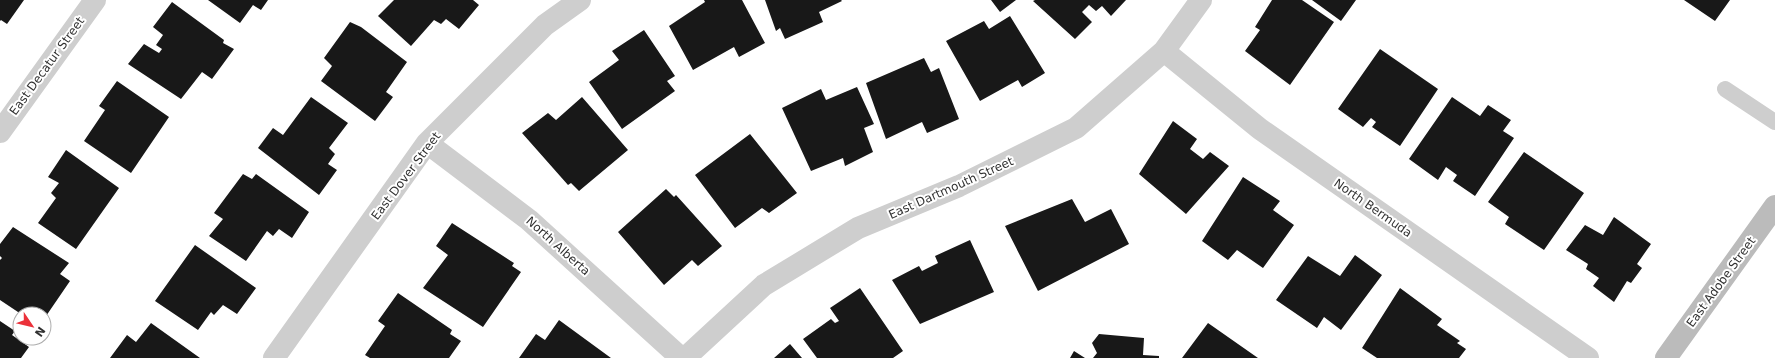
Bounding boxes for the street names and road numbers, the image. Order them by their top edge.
street label: East Decatur Street [7,14,87,118]
street label: East Dover Street [369,129,444,223]
street label: East Dartmouth Street [886,154,1016,222]
street label: North Bermuda [1331,176,1415,240]
street label: North Alberta [523,214,593,278]
street label: East Adobe Street [1684,234,1759,330]

